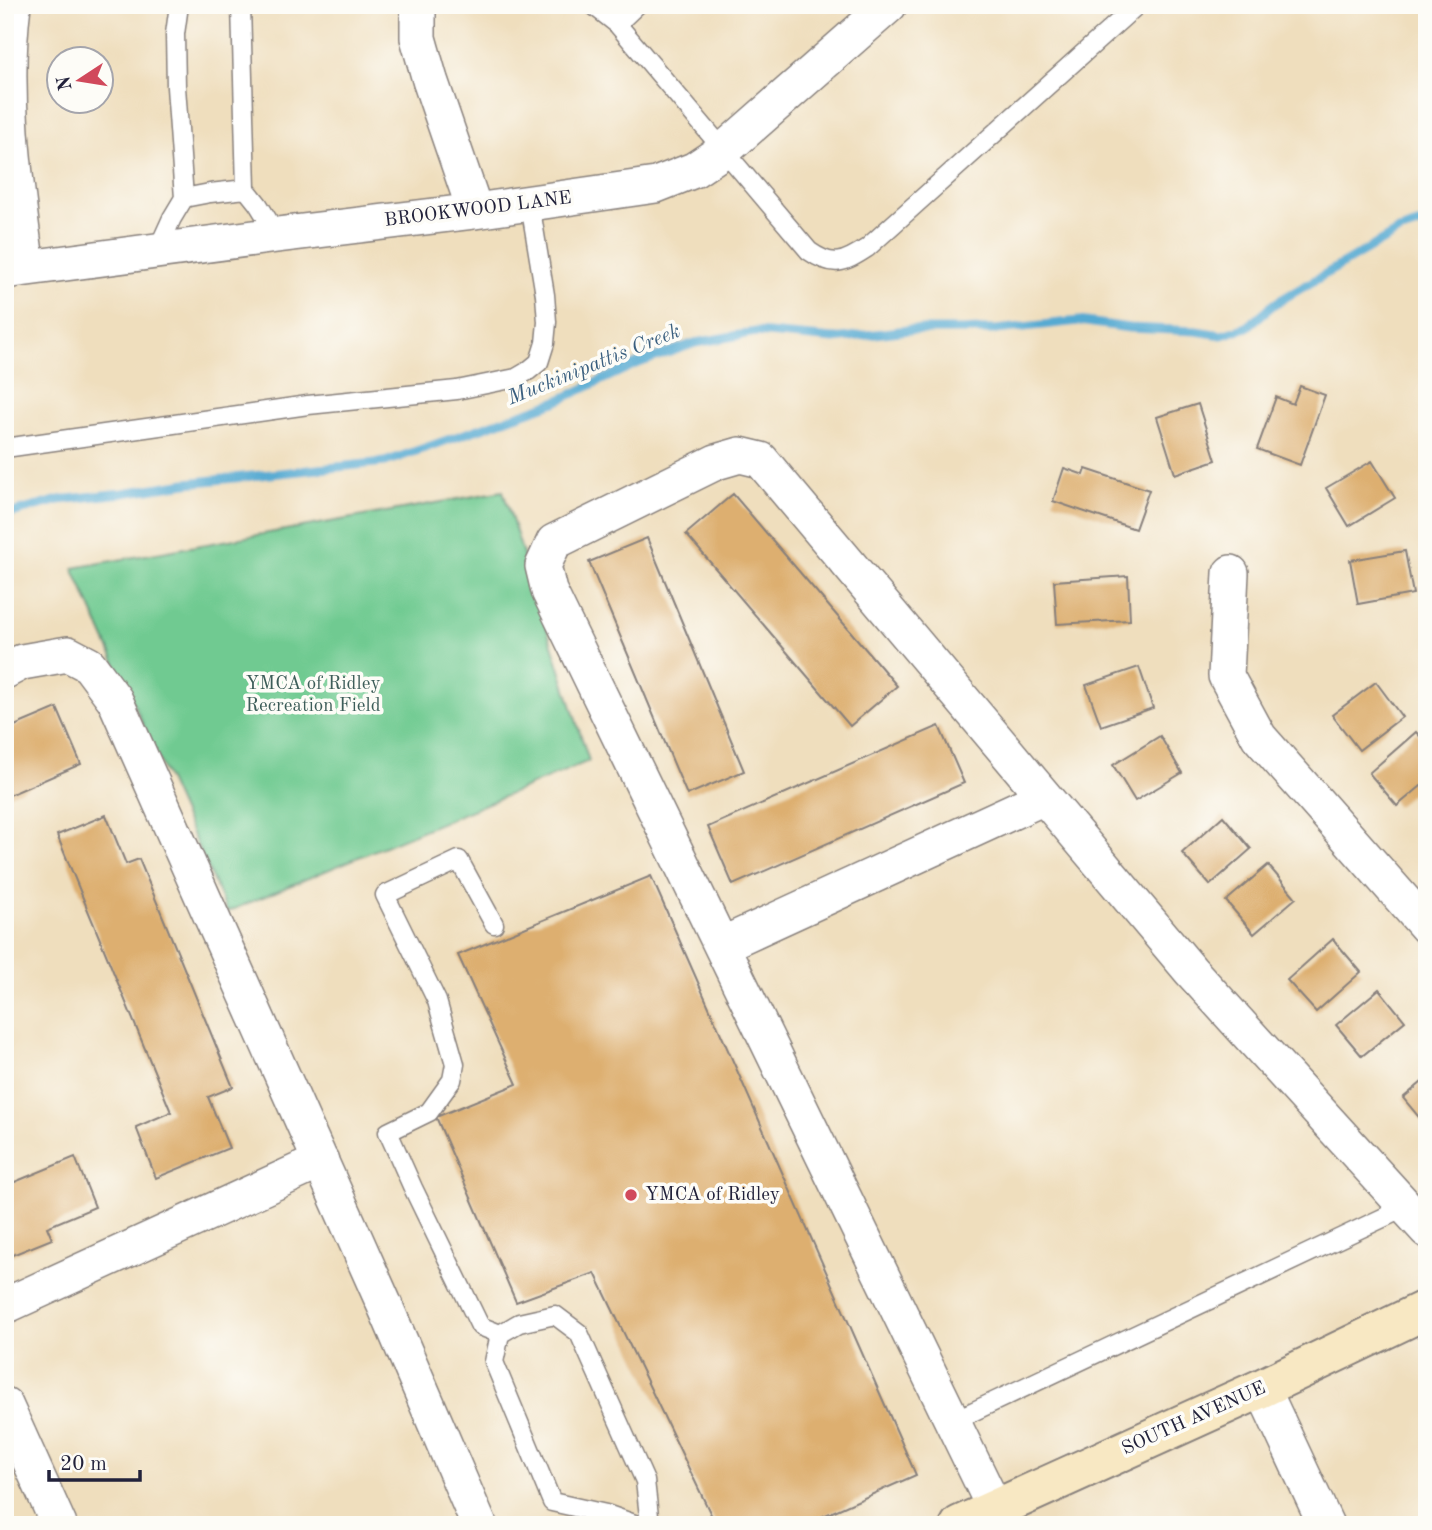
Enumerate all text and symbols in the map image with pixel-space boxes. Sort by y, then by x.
north arrow [46,46,116,116]
text: N [55,73,77,92]
street label: BROOKWOOD LANE [383,189,573,231]
water label: Muckinipattis Creek [504,321,683,410]
park label: YMCA of Ridley Recreation Field [245,675,381,716]
place label: YMCA of Ridley [645,1186,780,1205]
marker: YMCA of Ridley [623,1187,639,1203]
street label: SOUTH AVENUE [1119,1379,1269,1459]
scale bar [49,1439,140,1483]
text: 20 m [60,1454,107,1475]

